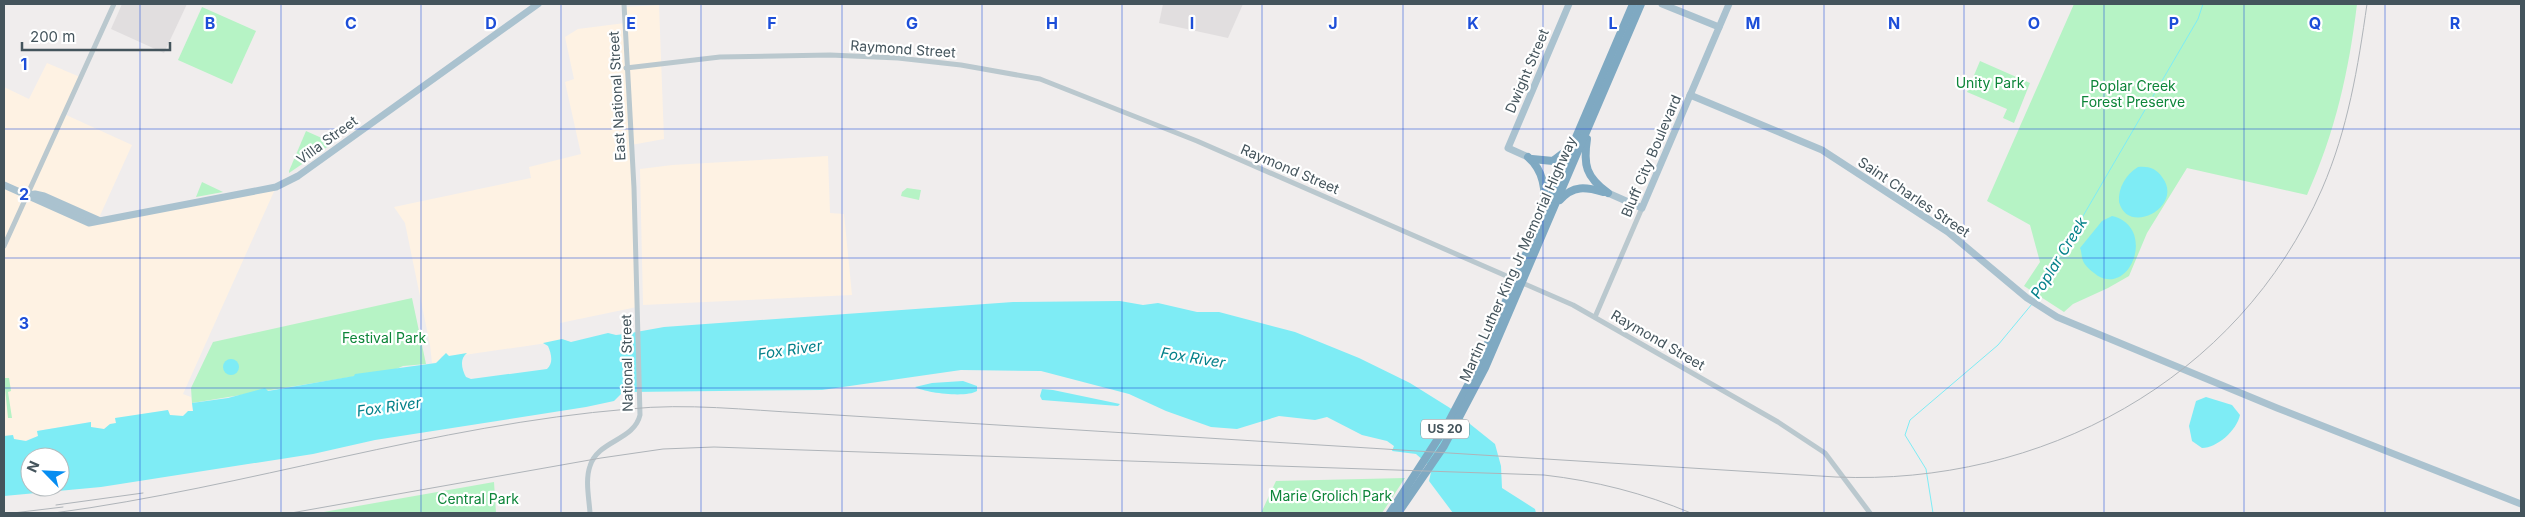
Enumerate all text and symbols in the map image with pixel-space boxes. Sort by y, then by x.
text: B [205,13,215,33]
text: C [345,13,357,33]
text: D [485,13,497,33]
text: E [626,13,636,33]
text: F [767,13,777,33]
text: G [906,13,918,33]
text: H [1046,13,1058,33]
text: I [1190,13,1194,33]
text: J [1328,13,1338,33]
text: K [1467,13,1479,33]
text: L [1608,13,1618,33]
text: M [1746,13,1760,33]
text: N [1888,13,1900,33]
text: O [2028,13,2040,33]
text: P [2169,13,2179,33]
text: Q [2309,13,2321,33]
text: R [2450,13,2461,33]
scale bar [22,20,170,52]
street label: Dwight Street [1501,26,1552,115]
text: 200 m [30,27,75,46]
street label: East National Street [605,30,628,161]
street label: Raymond Street [850,36,957,61]
text: 1 [21,54,27,74]
park label: Unity Park [1956,74,2025,91]
park label: Poplar Creek Forest Preserve [2081,77,2185,110]
street label: Bluff City Boulevard [1617,92,1684,220]
street label: Villa Street [293,112,361,167]
street label: Martin Luther King Jr Memorial Highway [1456,133,1580,384]
street label: Raymond Street [1238,140,1342,197]
street label: Saint Charles Street [1855,153,1974,241]
text: 2 [19,184,29,204]
water label: Poplar Creek [2026,213,2091,302]
street label: Raymond Street [1608,306,1709,373]
text: 3 [19,313,29,333]
street label: National Street [617,314,636,412]
park label: Festival Park [342,329,426,346]
water label: Fox River [756,336,824,363]
water label: Fox River [1159,343,1227,372]
water label: Fox River [355,393,423,420]
road number: US 20 [1421,419,1469,438]
north arrow [20,447,70,497]
text: N [23,458,43,475]
park label: Marie Grolich Park [1270,487,1392,504]
park label: Central Park [437,490,519,507]

